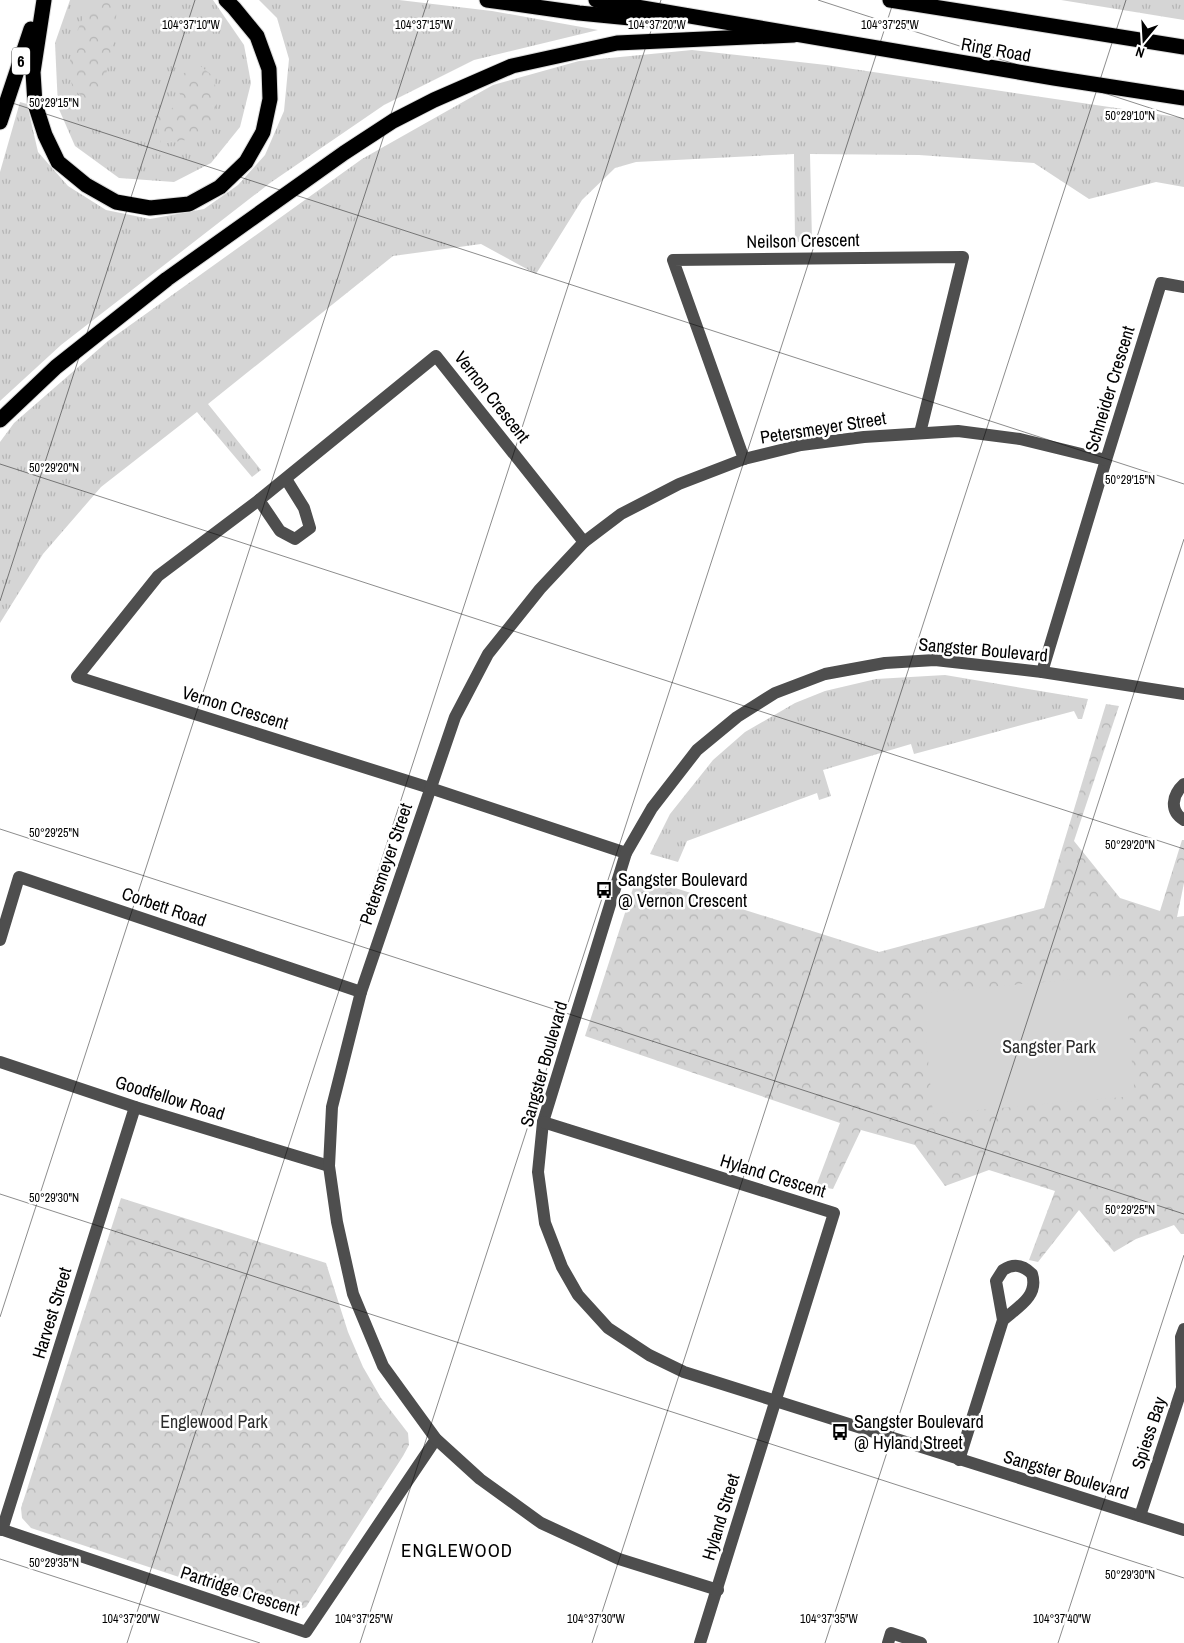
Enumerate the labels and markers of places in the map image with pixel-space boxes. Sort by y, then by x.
place label: Sangster Boulevard @ Vernon Crescent [618,867,748,913]
bus stop icon: Sangster Boulevard @ Vernon Crescent [594,880,614,900]
place label: Sangster Boulevard @ Hyland Street [854,1409,984,1455]
bus stop icon: Sangster Boulevard @ Hyland Street [830,1422,850,1442]

